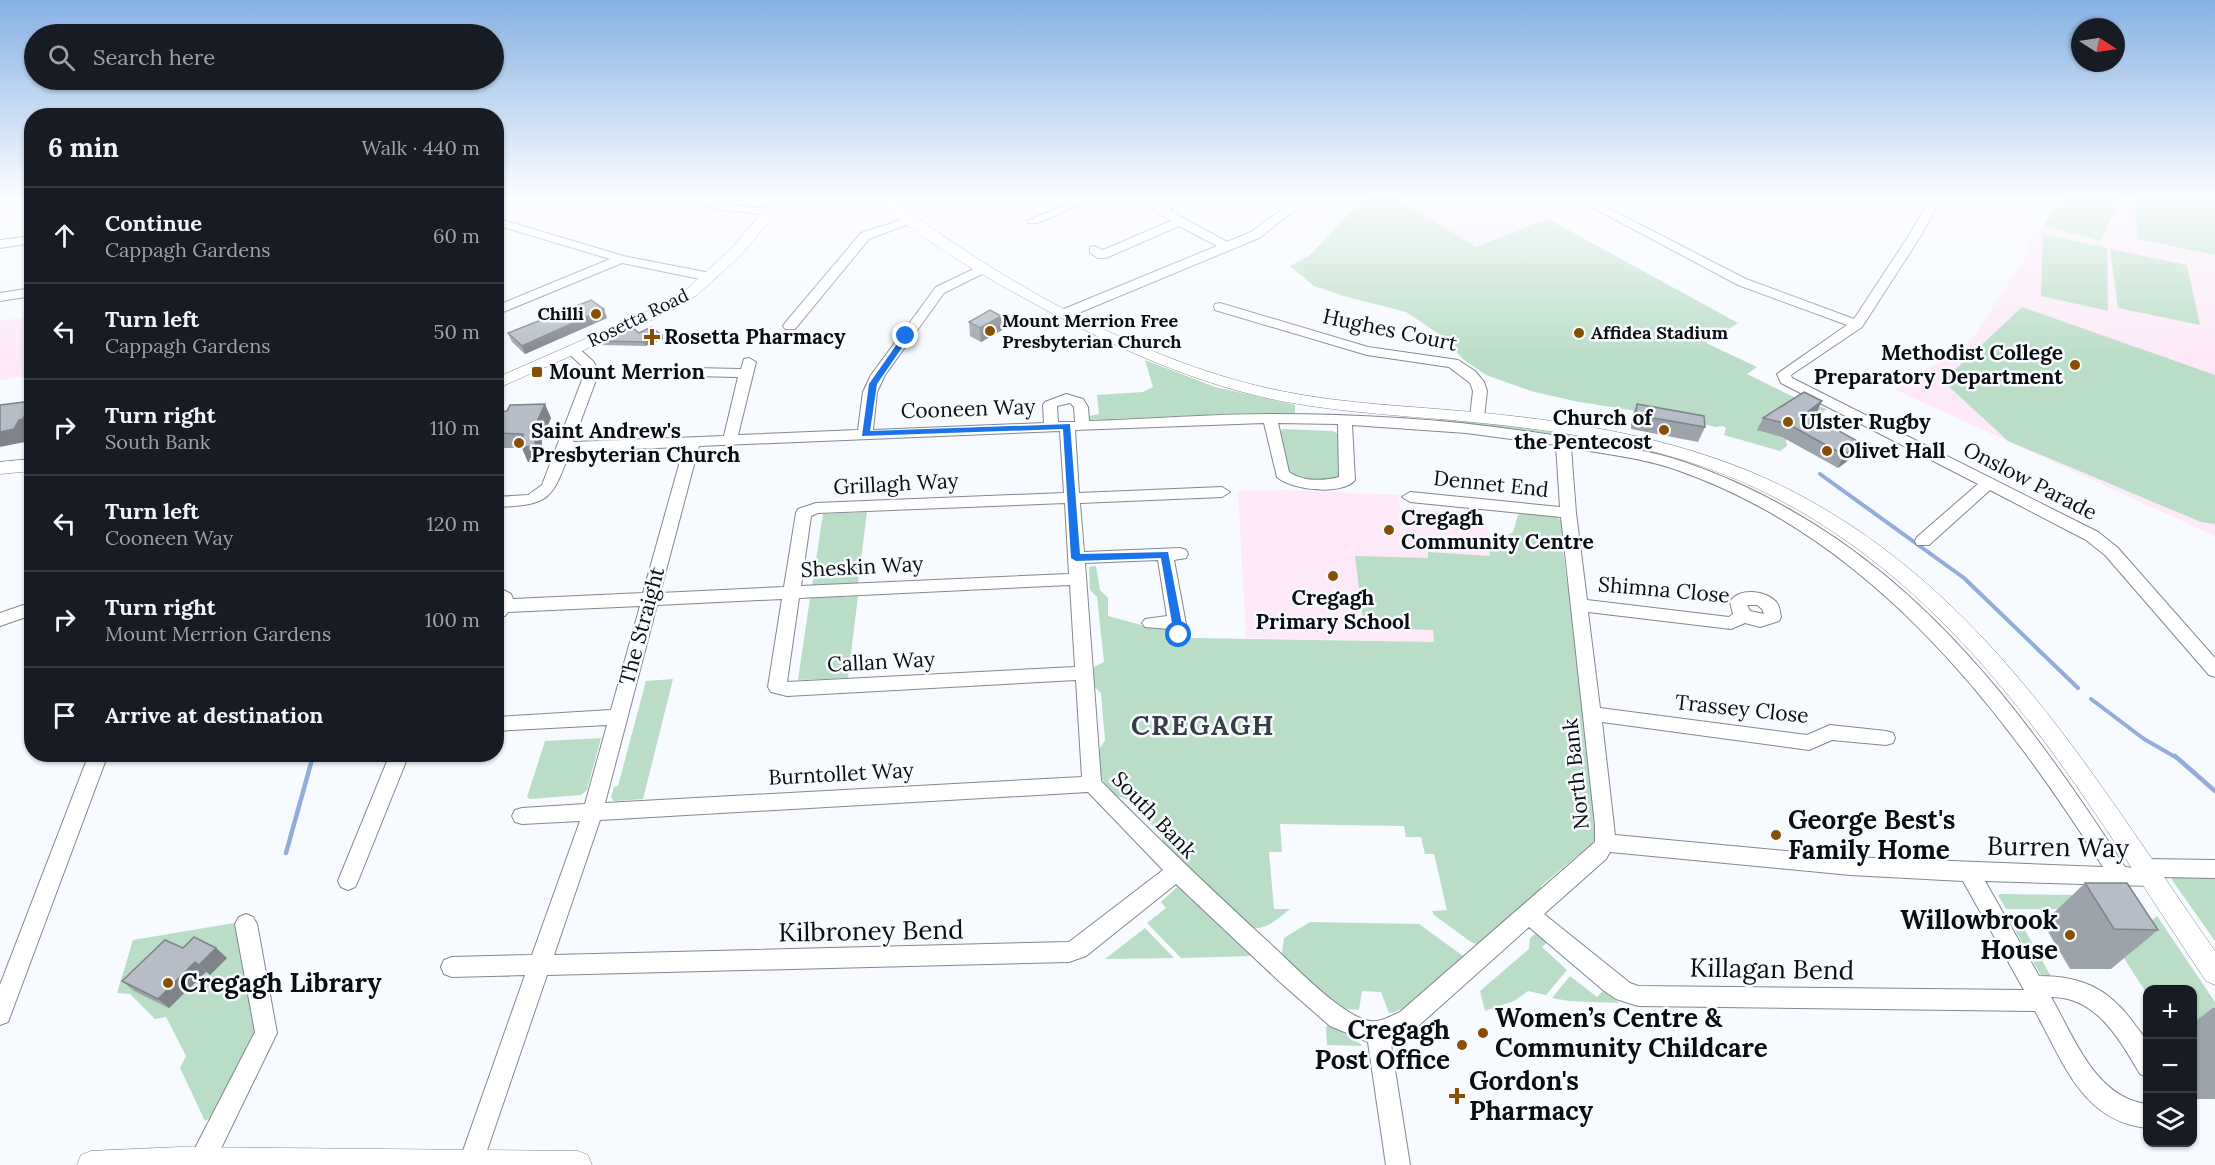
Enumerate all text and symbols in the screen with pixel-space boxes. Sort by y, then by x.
north arrow [2071,18,2125,72]
search box [24,24,504,90]
icon: search [45,41,78,74]
text: Search here [93,43,215,71]
text: 6 min [48,131,119,164]
text: Walk · 440 m [362,135,480,160]
text: Continue [105,209,202,237]
icon: ahead [48,219,81,252]
text: 60 m [433,223,480,248]
text: Cappagh Gardens [105,237,271,262]
street label: Rosetta Road [583,283,692,352]
place label: Chilli [537,302,584,325]
street label: Hughes Court [1320,302,1461,357]
text: Turn left [105,305,199,333]
marker: Chilli [589,307,603,321]
place label: Mount Merrion Free Presbyterian Church [1002,309,1181,353]
icon: left [48,315,81,348]
text: 50 m [434,319,480,344]
place label: Affidea Stadium [1591,321,1728,344]
route end [892,322,918,348]
place label: Rosetta Pharmacy [664,323,846,350]
marker: Mount Merrion Free Presbyterian Church [983,324,997,338]
marker: Affidea Stadium [1572,326,1586,340]
marker: Rosetta Pharmacy [645,330,659,344]
text: Cappagh Gardens [105,333,271,358]
place label: Methodist College Preparatory Department [1814,339,2063,390]
place label: Mount Merrion [549,358,705,385]
marker: Methodist College Preparatory Department [2068,358,2082,372]
marker: Mount Merrion [530,365,544,379]
street label: Cooneen Way [900,393,1036,424]
text: Turn right [105,401,216,429]
place label: Church of the Pentecost [1514,404,1653,455]
place label: Ulster Rugby [1800,408,1931,435]
icon: right [48,411,81,444]
text: 110 m [430,415,480,440]
marker: Ulster Rugby [1781,415,1795,429]
place label: Saint Andrew's Presbyterian Church [531,417,740,468]
marker: Church of the Pentecost [1657,423,1671,437]
text: South Bank [105,429,211,454]
street label: Onslow Parade [1959,435,2102,526]
marker: Saint Andrew's Presbyterian Church [512,436,526,450]
place label: Olivet Hall [1839,437,1946,464]
marker: Olivet Hall [1820,444,1834,458]
street label: Dennet End [1432,464,1550,503]
street label: Grillagh Way [833,467,959,500]
text: Turn left [105,497,199,525]
place label: Cregagh Community Centre [1401,504,1594,555]
icon: left [48,507,81,540]
text: 120 m [426,511,480,536]
marker: Cregagh Community Centre [1382,523,1396,537]
text: Cooneen Way [105,525,233,550]
street label: Sheskin Way [800,550,924,583]
street label: The Straight [613,563,670,688]
marker: Cregagh Primary School [1326,569,1340,583]
street label: Shimna Close [1597,570,1731,609]
place label: Cregagh Primary School [1256,584,1411,635]
text: Turn right [105,593,216,621]
icon: right [48,603,81,636]
text: 100 m [425,607,480,632]
text: Mount Merrion Gardens [105,621,331,646]
route start [1165,621,1191,647]
street label: Callan Way [826,645,936,678]
street label: Trassey Close [1674,688,1810,729]
icon: arrive [48,699,81,732]
text: Arrive at destination [105,701,323,729]
district label: CREGAGH [1131,708,1275,742]
street label: North Bank [1556,716,1595,831]
street label: Burntollet Way [768,756,914,791]
street label: South Bank [1106,765,1203,864]
place label: George Best's Family Home [1788,803,1955,866]
marker: George Best's Family Home [1769,828,1783,842]
street label: Burren Way [1987,829,2130,864]
place label: Willowbrook House [1900,903,2058,966]
street label: Kilbroney Bend [778,912,964,949]
marker: Willowbrook House [2063,928,2077,942]
street label: Killagan Bend [1689,951,1855,986]
place label: Cregagh Library [180,966,382,999]
marker: Cregagh Library [161,976,175,990]
map controls [2143,985,2197,1147]
button: + [2143,985,2197,1039]
place label: Women’s Centre & Community Childcare [1495,1001,1768,1064]
place label: Cregagh Post Office [1315,1013,1450,1076]
marker: Women’s Centre & Community Childcare [1476,1026,1490,1040]
marker: Cregagh Post Office [1455,1038,1469,1052]
button: − [2143,1039,2197,1093]
place label: Gordon's Pharmacy [1469,1064,1594,1127]
marker: Gordon's Pharmacy [1450,1089,1464,1103]
button: layers [2143,1093,2197,1147]

